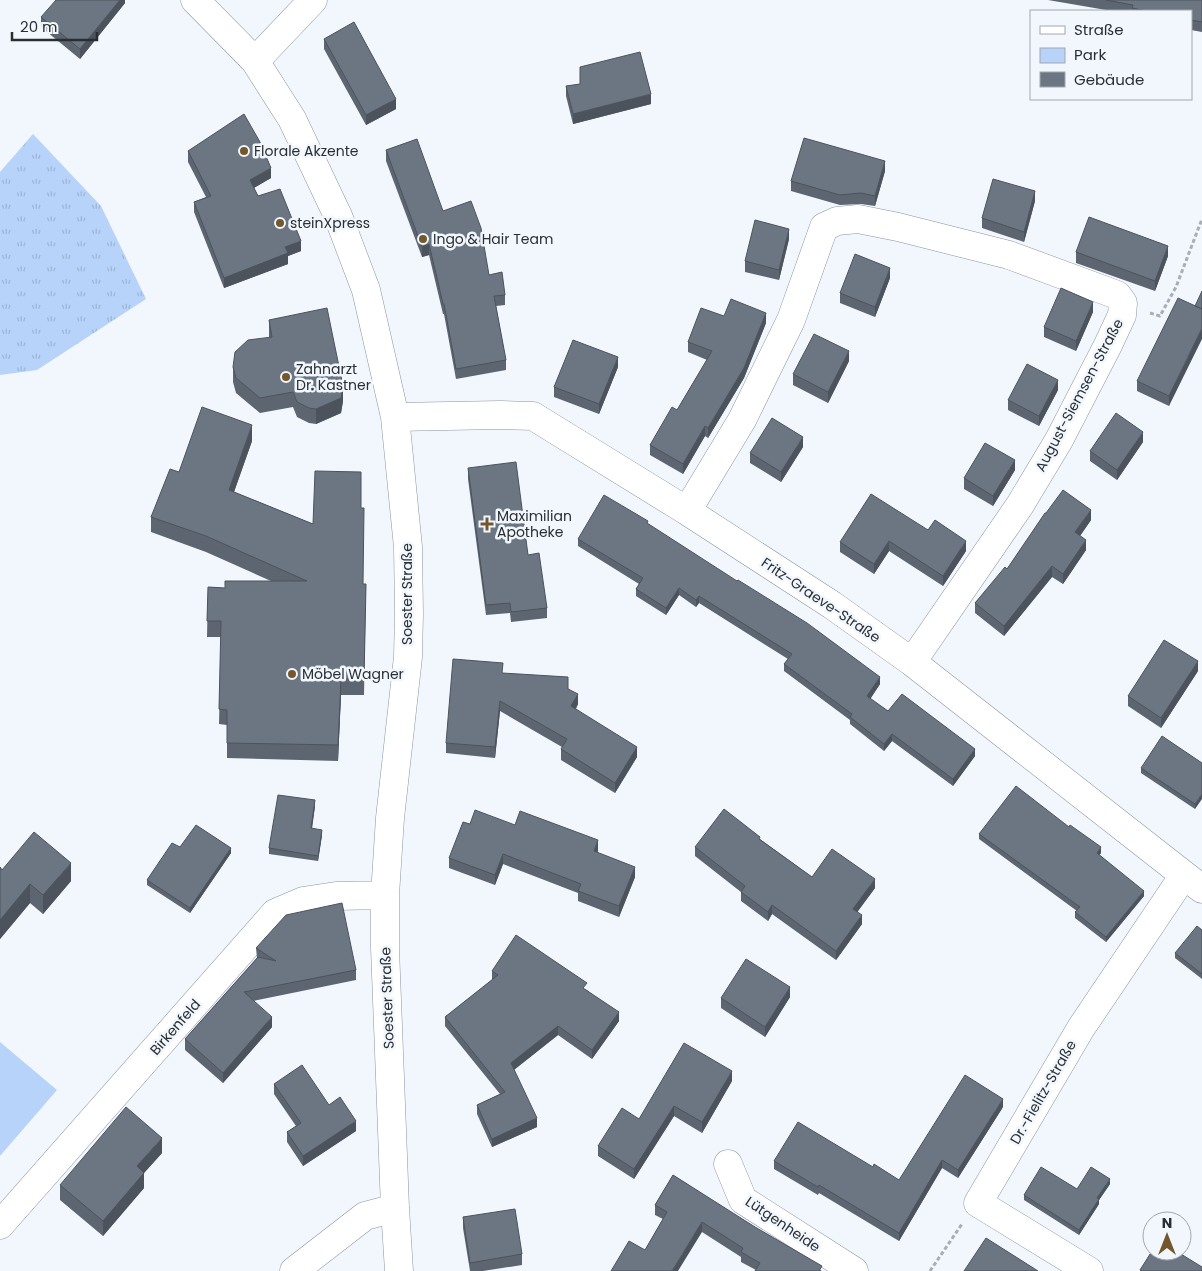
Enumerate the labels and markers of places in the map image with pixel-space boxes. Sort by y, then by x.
place label: Florale Akzente [254,141,359,161]
marker: Florale Akzente [238,145,250,157]
place label: steinXpress [290,213,370,233]
marker: steinXpress [274,217,286,229]
place label: Ingo & Hair Team [433,229,553,249]
marker: Ingo & Hair Team [417,233,429,245]
place label: Zahnarzt Dr. Kastner [296,359,371,395]
marker: Zahnarzt Dr. Kastner [280,371,292,383]
place label: Maximilian Apotheke [497,506,572,542]
marker: Maximilian Apotheke [481,518,493,530]
place label: Möbel Wagner [302,664,404,684]
marker: Möbel Wagner [286,668,298,680]

